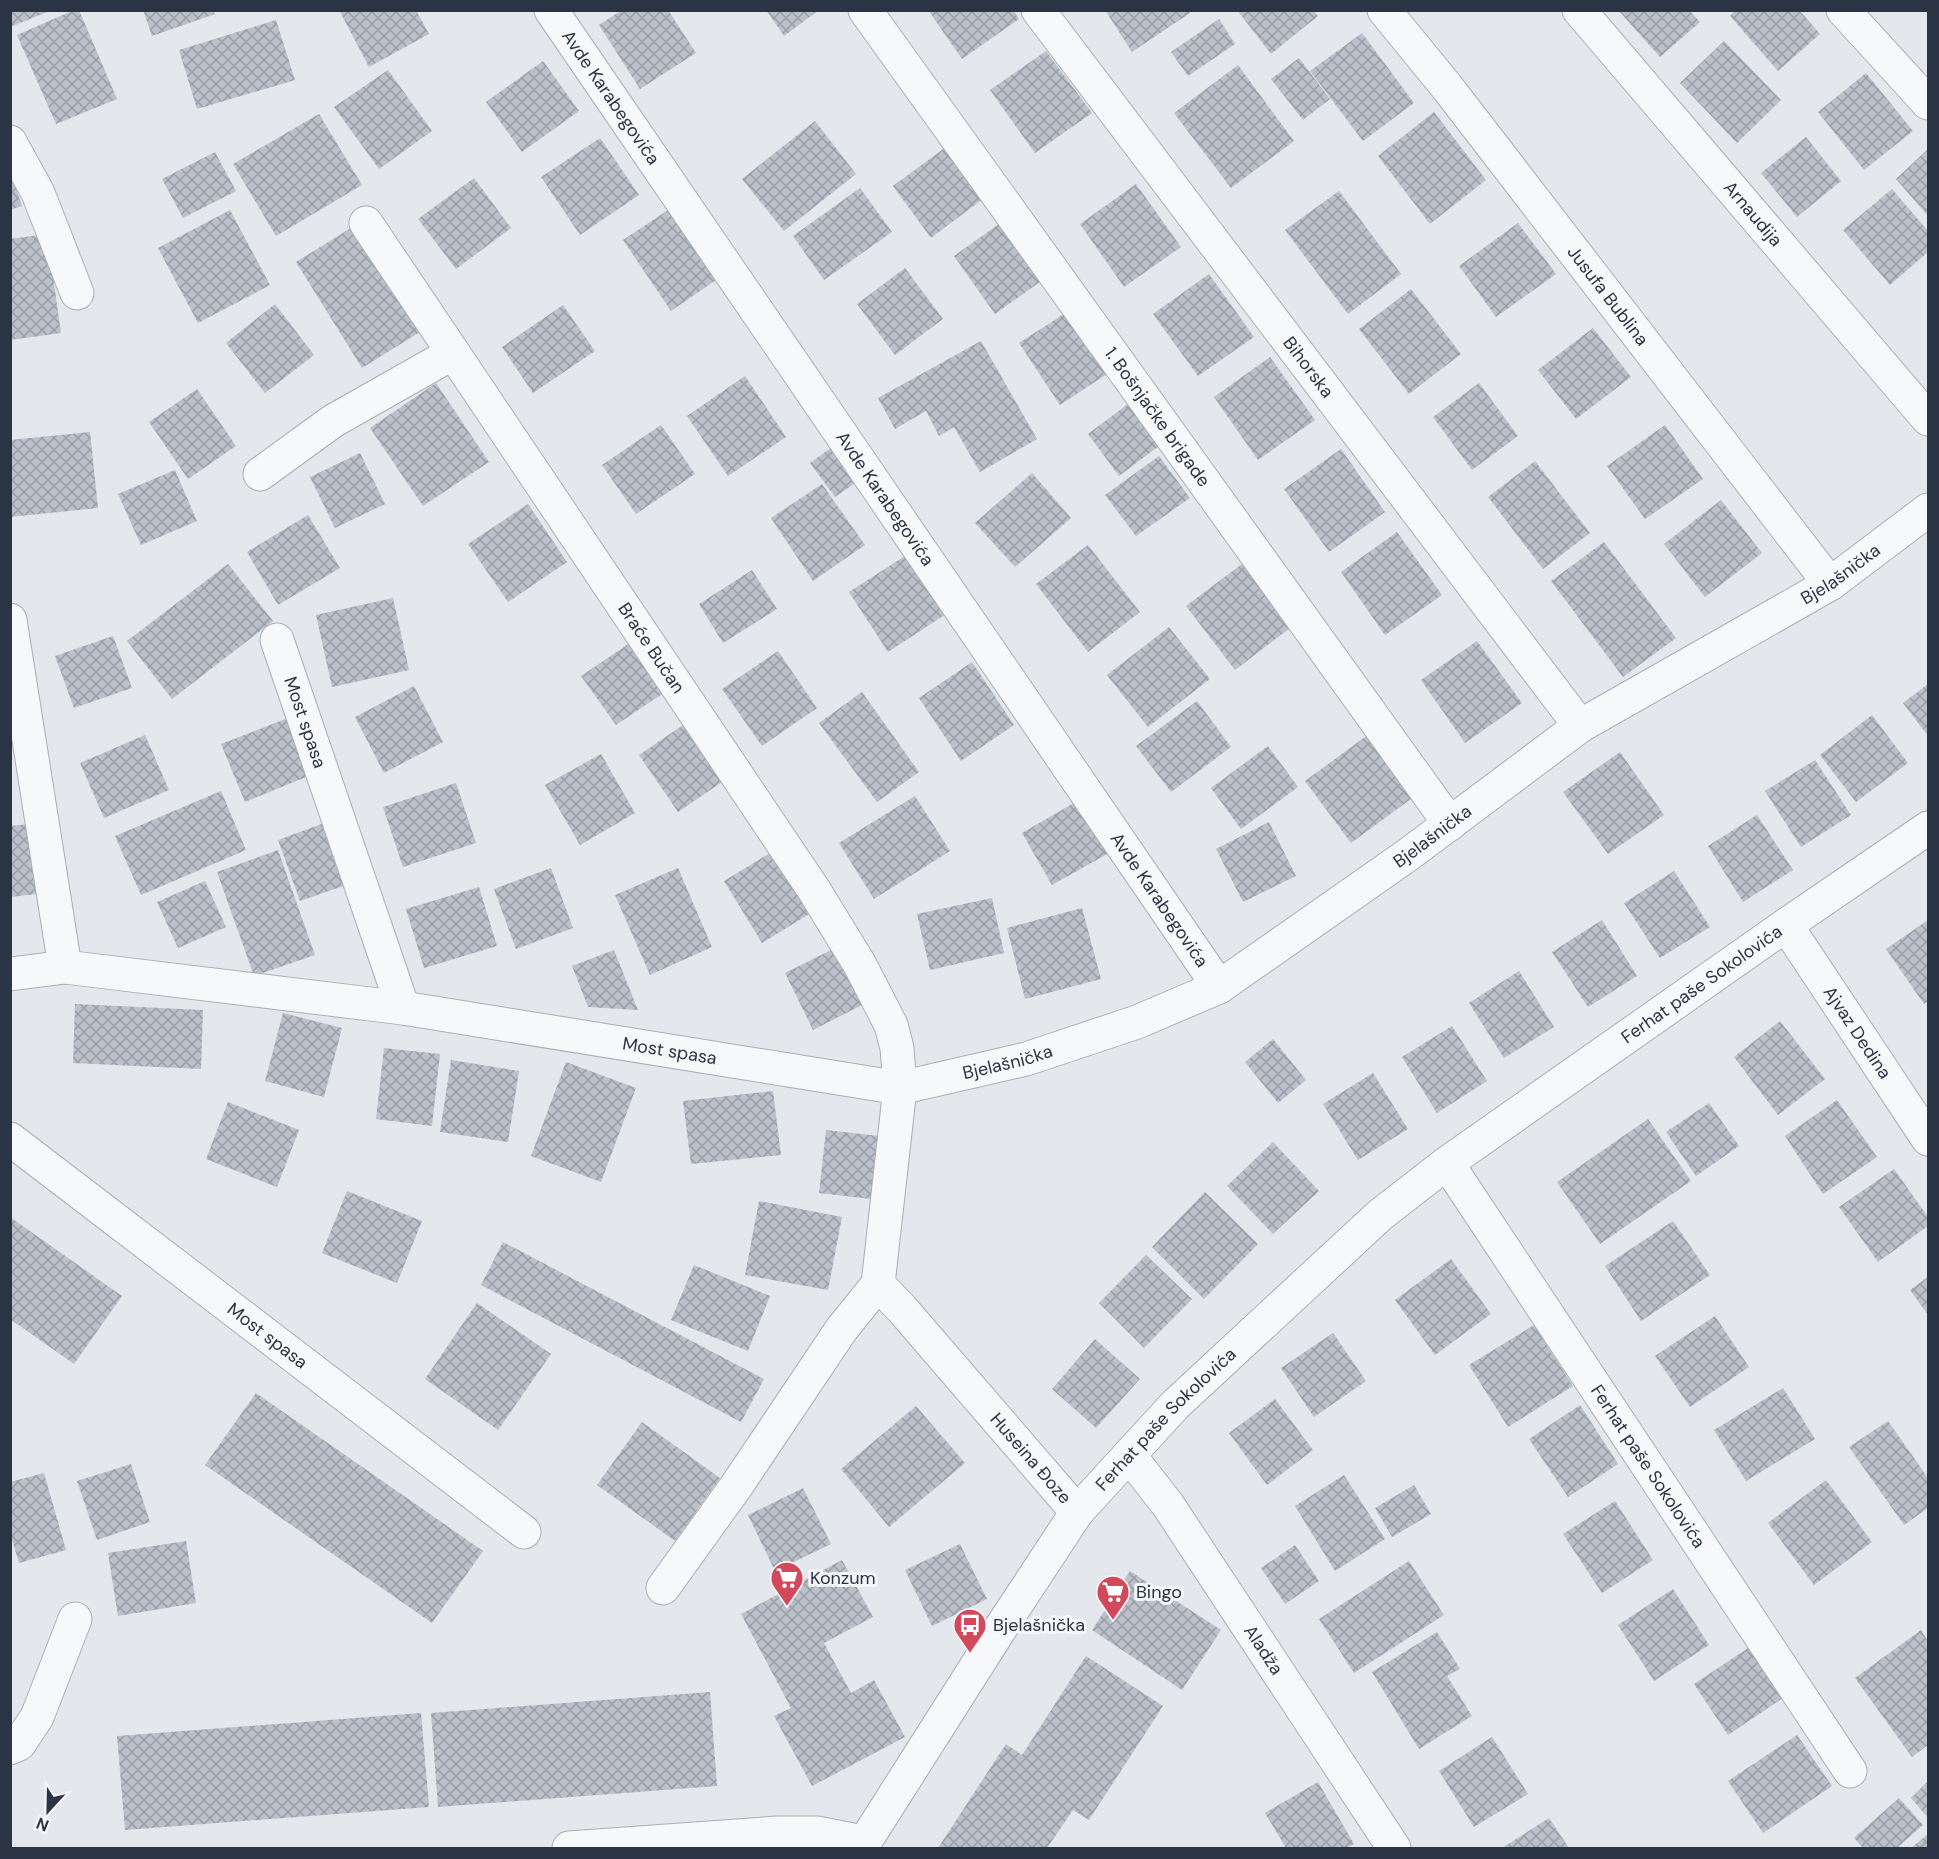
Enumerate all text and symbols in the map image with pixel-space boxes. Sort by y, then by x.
street label: Avde Karabegovića [556,25,665,170]
street label: Arnaudija [1718,176,1788,252]
street label: Jusufa Bublina [1562,241,1654,351]
street label: Bihorska [1277,332,1339,403]
street label: 1. Bošnjačke brigade [1099,342,1216,491]
street label: Avde Karabegovića [831,427,940,571]
street label: Bjelašnička [1796,538,1885,610]
street label: Braće Bučan [612,598,691,698]
street label: Most spasa [278,673,332,771]
street label: Bjelašnička [1388,799,1477,873]
street label: Avde Karabegovića [1105,828,1214,972]
street label: Ferhat paše Sokolovića [1616,919,1787,1049]
street label: Ajvaz Dedina [1818,981,1897,1084]
street label: Most spasa [621,1032,719,1070]
street label: Bjelašnička [960,1039,1056,1085]
street label: Most spasa [222,1297,313,1374]
street label: Ferhat paše Sokolovića [1090,1342,1241,1496]
street label: Ferhat paše Sokolovića [1585,1380,1711,1553]
street label: Huseina Đoze [985,1408,1077,1509]
supermarket icon: Konzum [769,1560,805,1607]
place label: Konzum [810,1566,876,1590]
supermarket icon: Bingo [1095,1574,1131,1621]
place label: Bingo [1136,1580,1182,1604]
bus stop icon: Bjelašnička [952,1607,988,1654]
place label: Bjelašnička [993,1613,1085,1637]
street label: Aladža [1238,1620,1289,1680]
north arrow [18,1781,78,1841]
text: N [33,1813,52,1836]

